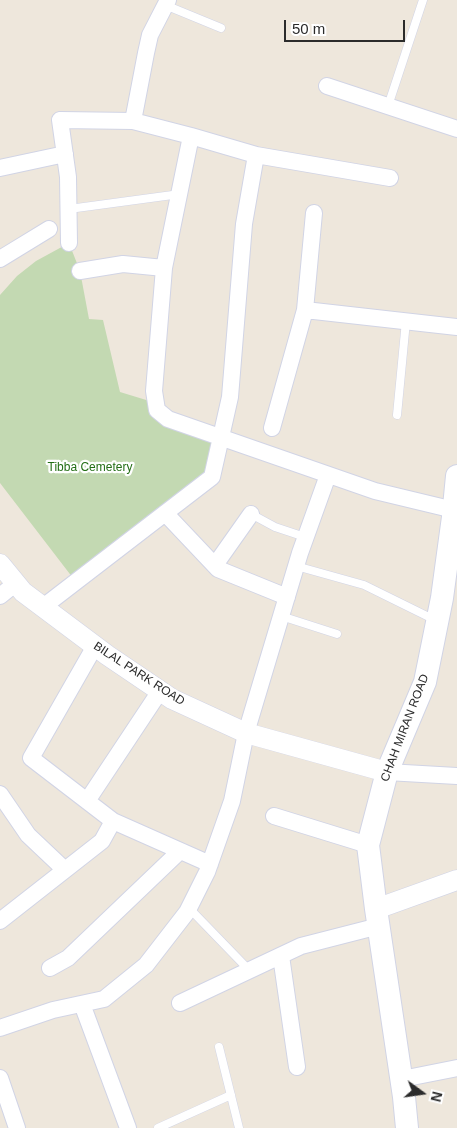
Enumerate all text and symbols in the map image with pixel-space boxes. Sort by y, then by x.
scale bar [287,10,408,42]
text: 50 m [292,20,325,37]
park label: Tibba Cemetery [48,461,132,475]
street label: BILAL PARK ROAD [91,639,187,709]
street label: CHAH MIRAN ROAD [378,672,432,784]
north arrow [397,1068,447,1118]
text: N [428,1090,446,1103]

